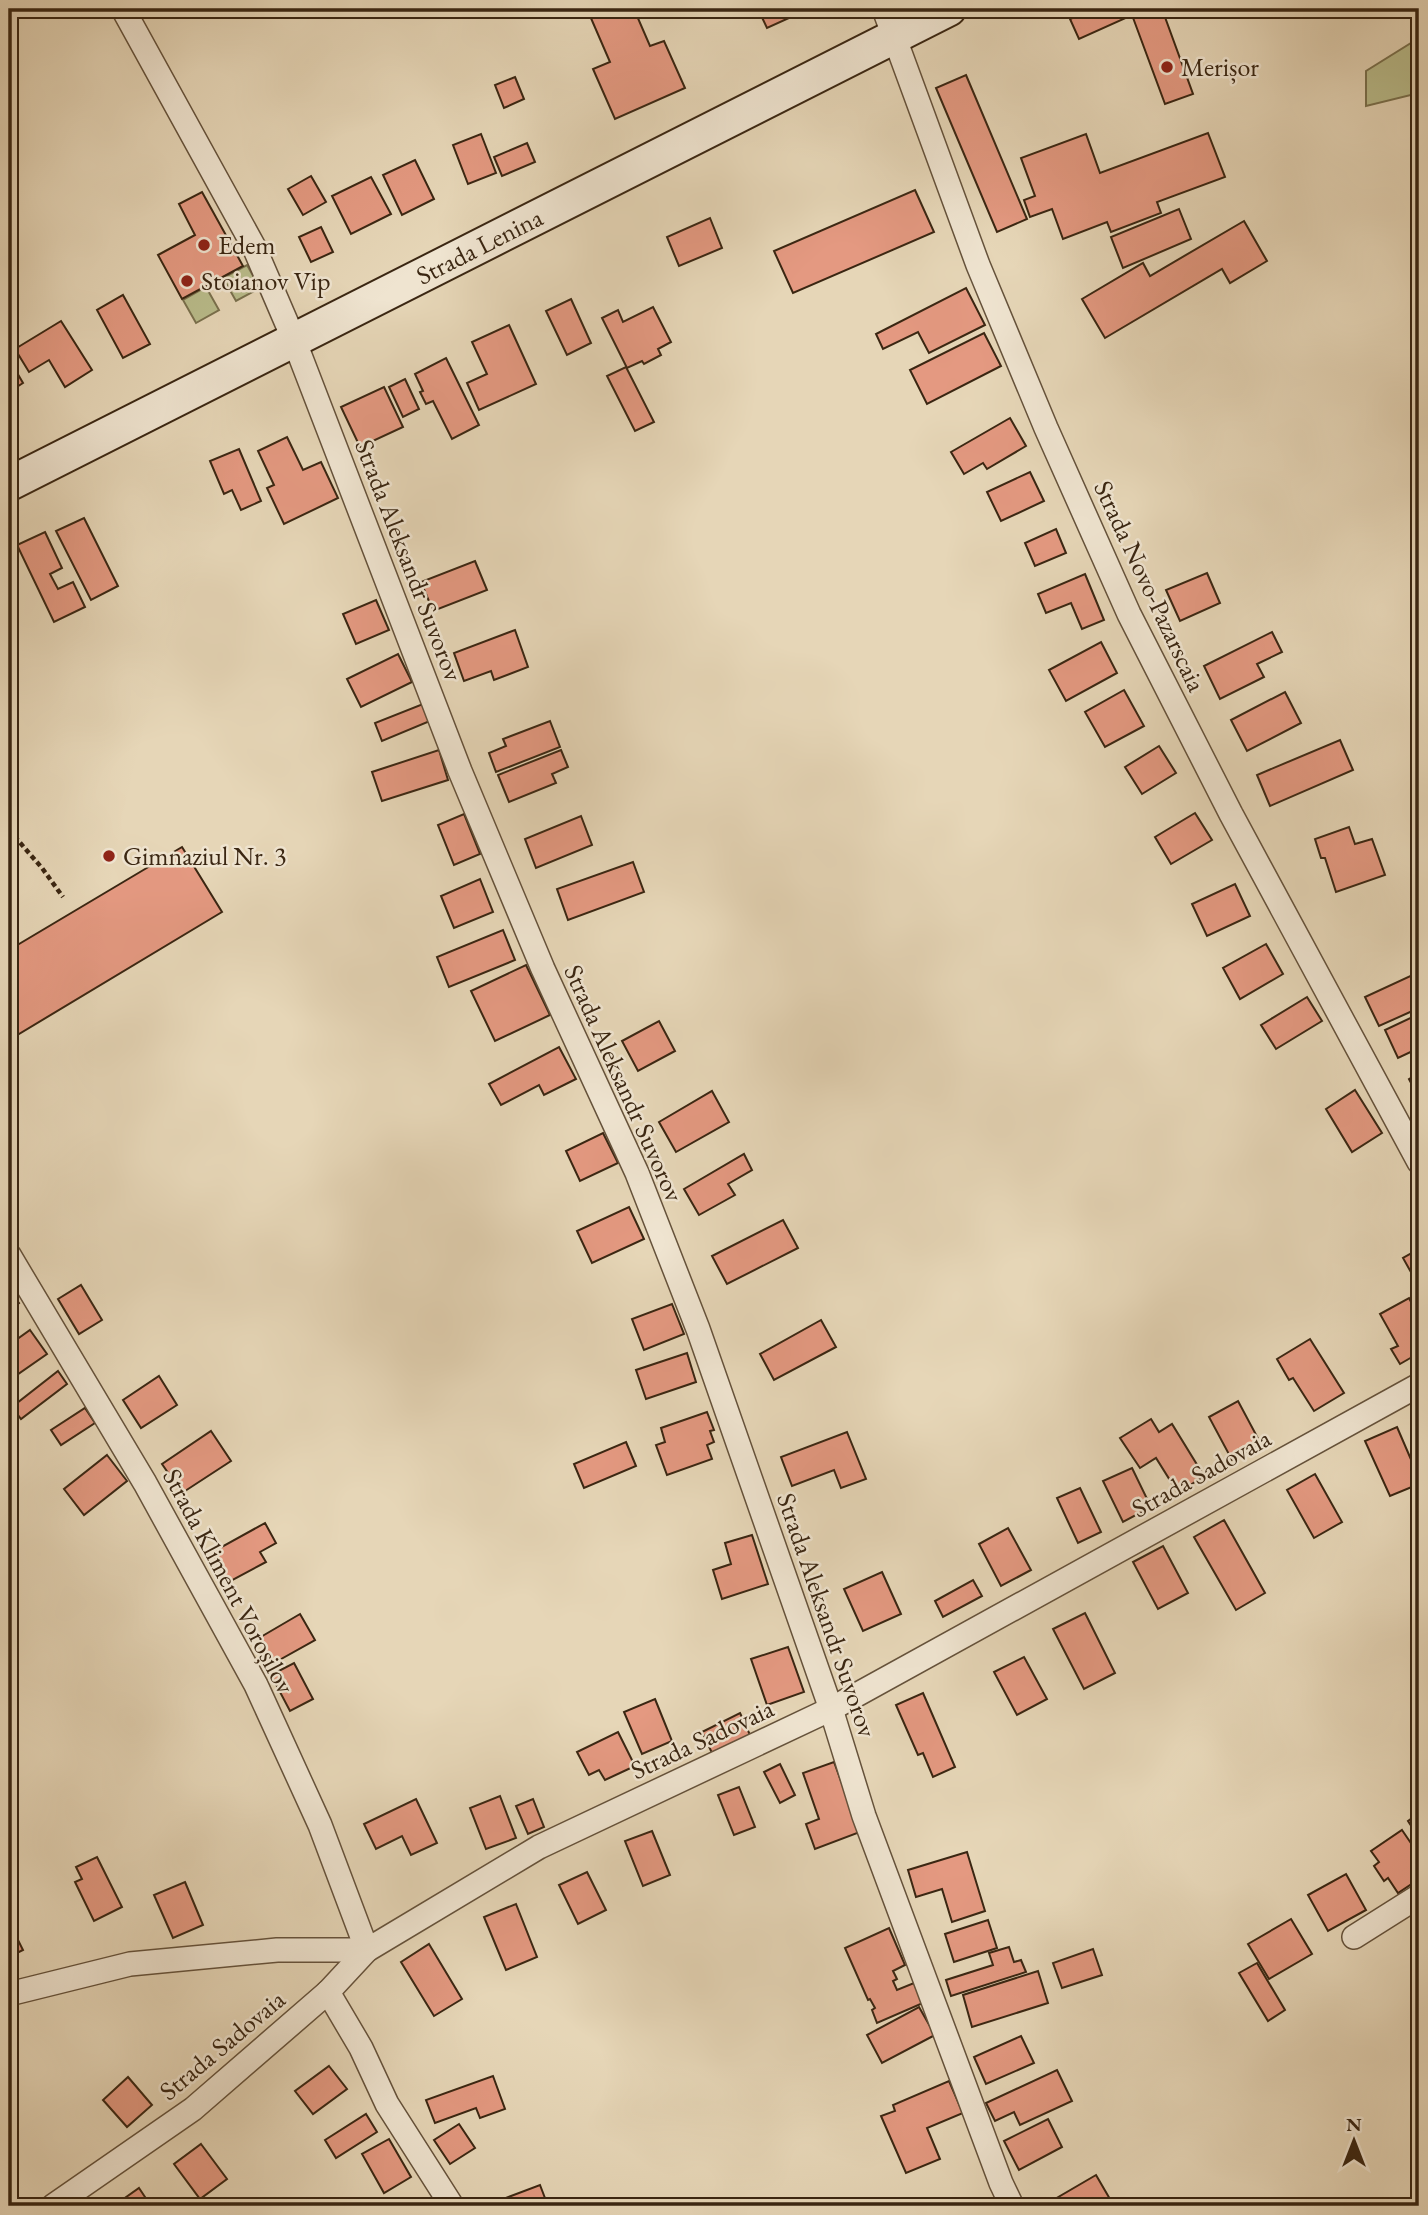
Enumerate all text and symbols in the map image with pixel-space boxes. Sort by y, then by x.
place label: Merișor [1181,50,1259,84]
marker: Merișor [1159,59,1175,75]
street label: Strada Lenina [410,200,549,293]
place label: Edem [218,228,276,262]
marker: Edem [196,237,212,253]
place label: Stoianov Vip [201,264,330,298]
marker: Stoianov Vip [179,273,195,289]
street label: Strada Aleksandr Suvorov [347,434,471,686]
street label: Strada Novo-Pazarscaia [1086,475,1214,698]
place label: Gimnaziul Nr. 3 [123,839,286,873]
marker: Gimnaziul Nr. 3 [101,848,117,864]
street label: Strada Aleksandr Suvorov [556,959,692,1207]
street label: Strada Sadovaia [1125,1420,1277,1525]
street label: Strada Kliment Voroșilov [155,1463,303,1700]
street label: Strada Aleksandr Suvorov [769,1488,885,1742]
street label: Strada Sadovaia [625,1691,780,1787]
street label: Strada Sadovaia [152,1982,292,2108]
north arrow [1320,2106,1390,2176]
text: N [1346,2112,1362,2137]

